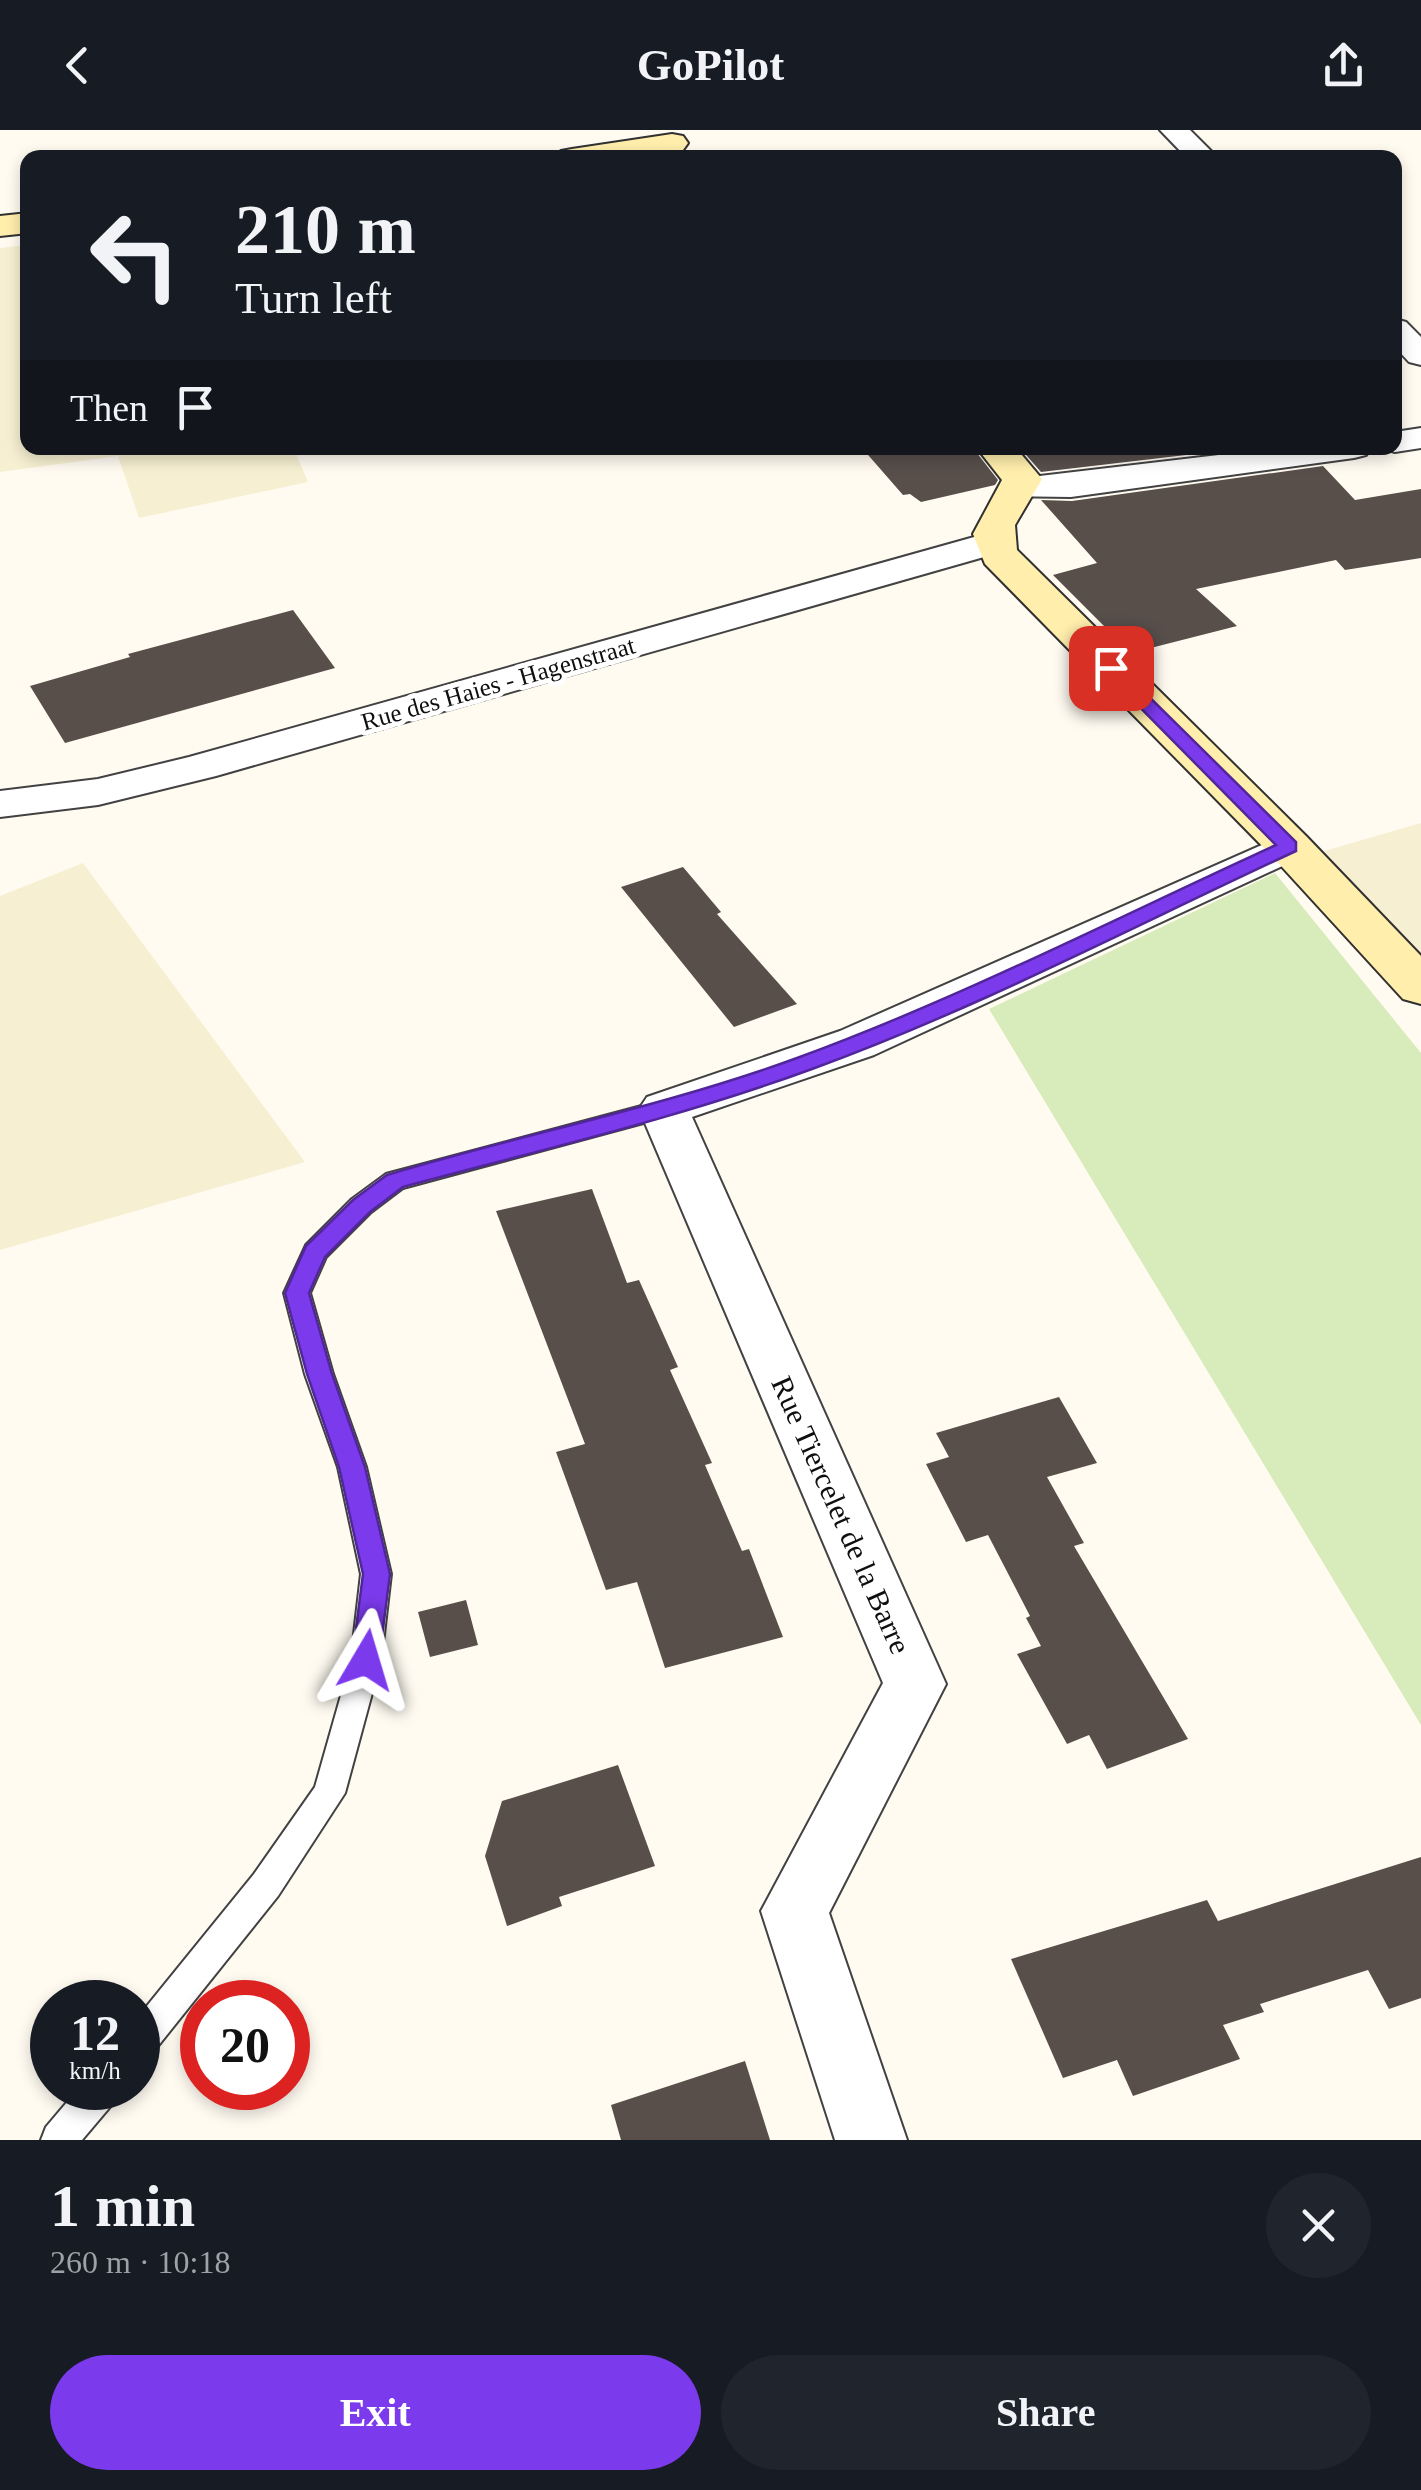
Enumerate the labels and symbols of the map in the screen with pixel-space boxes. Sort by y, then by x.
pin [1069,626,1154,711]
street label: Rue des Haies - Hagenstraat [358,631,638,735]
street label: Rue Tiercelet de la Barre [765,1371,918,1658]
position arrow [314,1608,418,1712]
speed limit sign: 20 [180,1980,310,2110]

